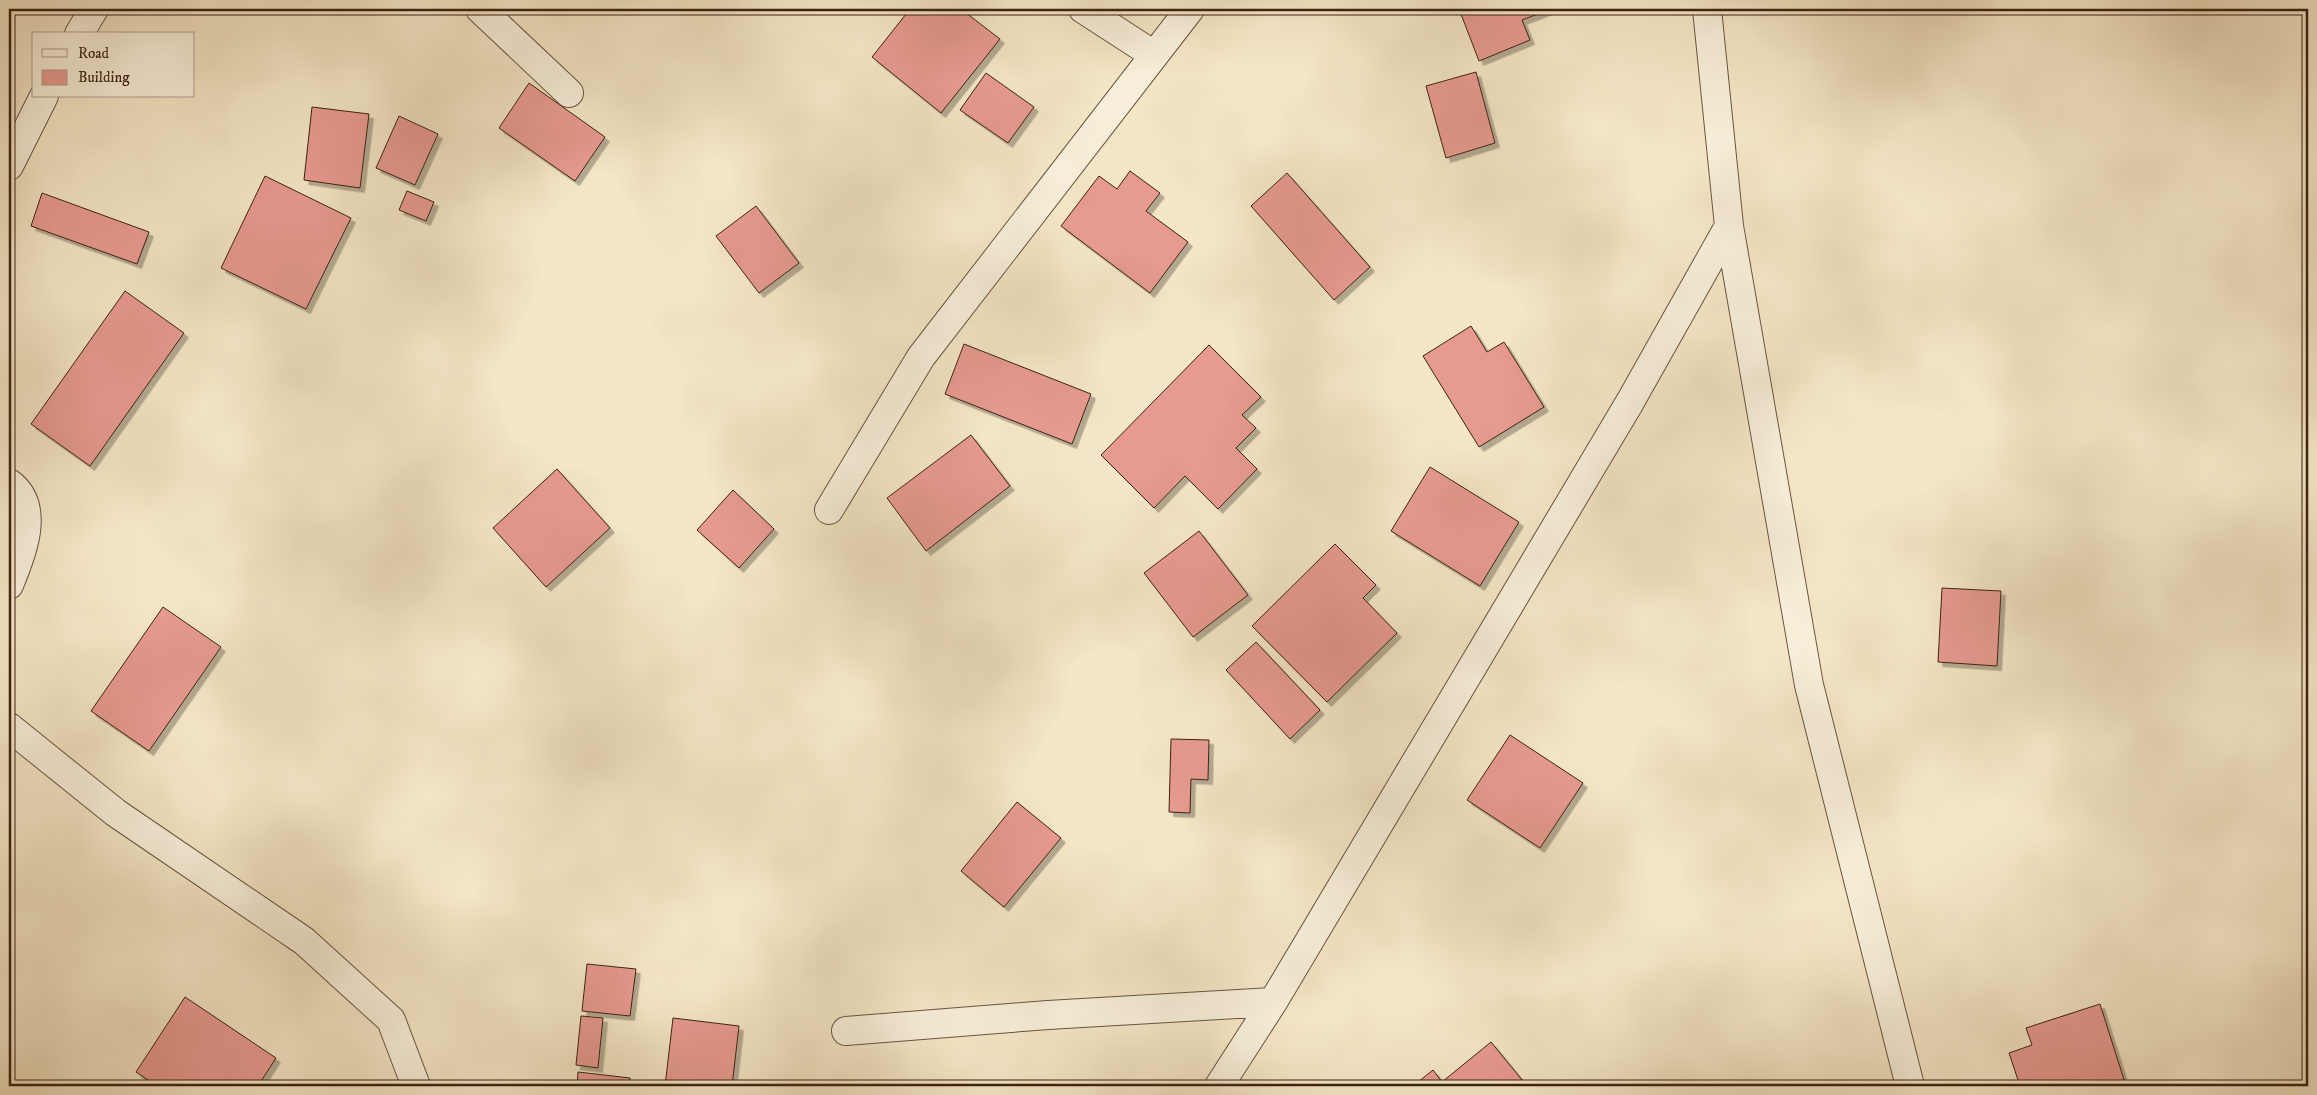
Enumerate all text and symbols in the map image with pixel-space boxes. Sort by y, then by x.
legend [32,32,195,98]
text: Road [78,44,110,63]
text: Building [78,68,130,87]

